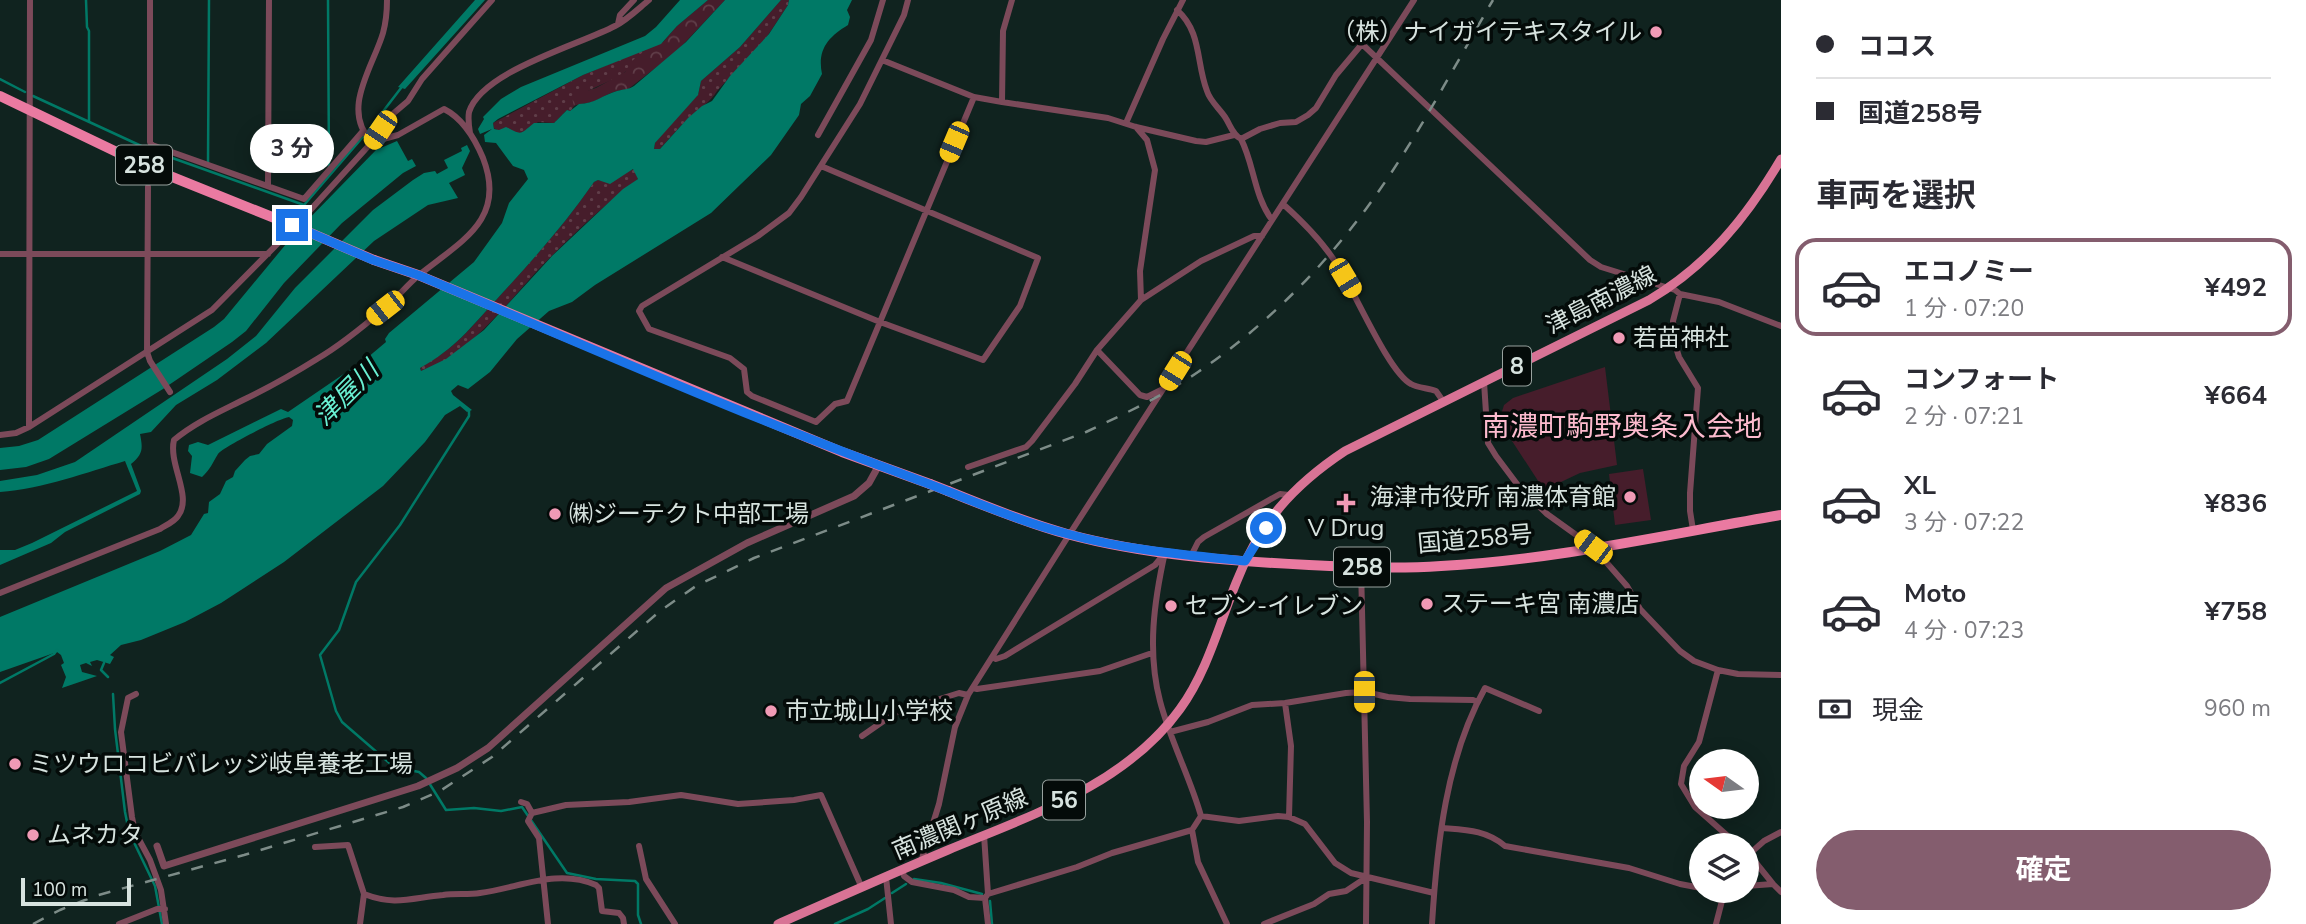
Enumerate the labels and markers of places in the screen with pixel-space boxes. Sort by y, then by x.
place label: （株）ナイガイテキスタイル [1331,16,1642,48]
marker: （株）ナイガイテキスタイル [1648,24,1664,40]
place label: 若苗神社 [1633,322,1729,354]
marker: 若苗神社 [1611,330,1627,346]
place label: 海津市役所 南濃体育館 [1370,481,1616,513]
marker: 海津市役所 南濃体育館 [1622,489,1638,505]
marker: V Drug [1338,495,1354,511]
place label: ㈱ジーテクト中部工場 [569,498,809,530]
marker: ㈱ジーテクト中部工場 [547,506,563,522]
place label: V Drug [1307,512,1384,544]
place label: ステーキ宮 南濃店 [1441,588,1639,620]
place label: セブン-イレブン [1185,590,1363,622]
marker: ステーキ宮 南濃店 [1419,596,1435,612]
marker: セブン-イレブン [1163,598,1179,614]
place label: 市立城山小学校 [785,695,953,727]
marker: 市立城山小学校 [763,703,779,719]
place label: ミツウロコビバレッジ岐阜養老工場 [29,748,413,780]
marker: ミツウロコビバレッジ岐阜養老工場 [7,756,23,772]
place label: ムネカタ [47,819,143,851]
marker: ムネカタ [25,827,41,843]

